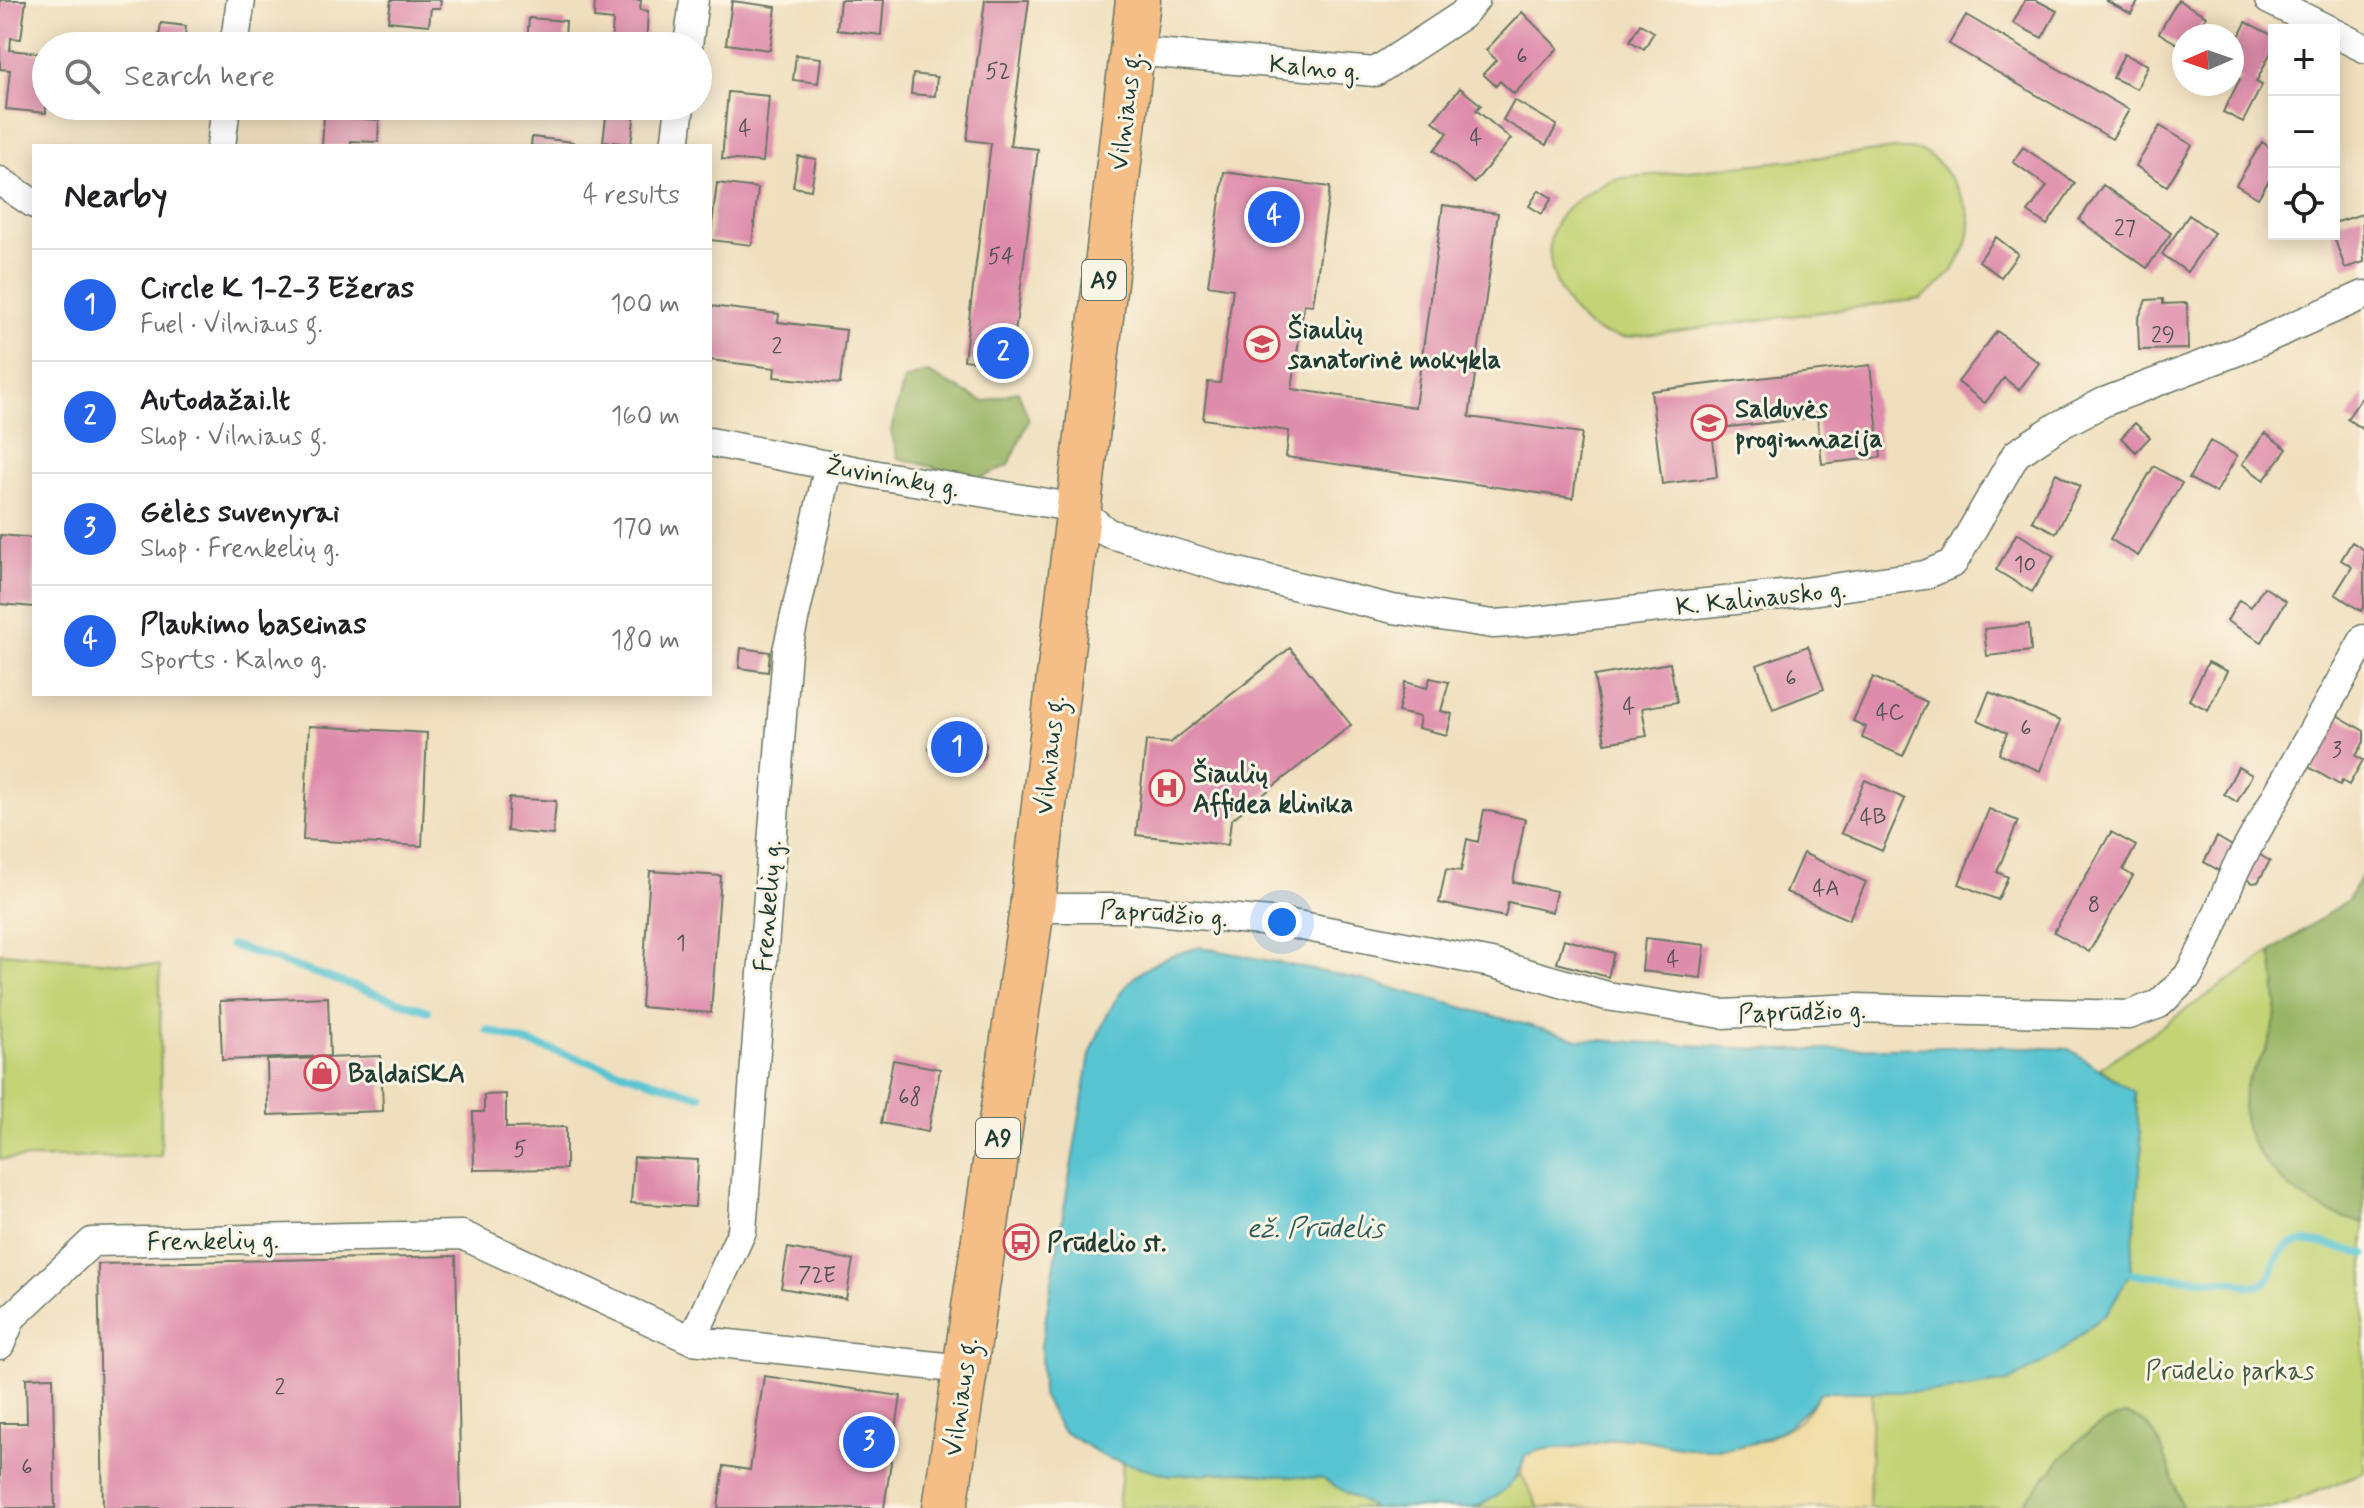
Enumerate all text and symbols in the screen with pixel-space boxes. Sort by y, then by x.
north arrow [2172,24,2244,96]
map controls [2268,24,2340,240]
button: + [2268,24,2340,96]
search box [32,32,712,120]
house number: 6 [1516,43,1528,71]
street label: Kalno g. [1268,48,1362,90]
street label: Vilniaus g. [1103,50,1154,173]
icon: search [60,54,104,98]
text: Search here [124,57,275,96]
house number: 52 [986,58,1010,86]
button: − [2268,96,2340,168]
house number: 4 [739,115,752,143]
house number: 4 [1470,124,1483,152]
button: locate [2268,168,2340,240]
text: Nearby [64,174,168,219]
text: 4 results [583,179,680,213]
pin: 4 [1248,187,1300,247]
house number: 27 [2114,215,2136,243]
house number: 54 [988,243,1014,271]
road number: A9 [1082,260,1126,300]
text: Circle K 1-2-3 Ežeras [140,269,414,308]
text: 1 [84,288,96,322]
text: 100 m [610,288,680,322]
text: Fuel · Vilniaus g. [140,308,323,342]
place label: Šiaulių sanatorinė mokykla [1287,313,1501,378]
house number: 29 [2151,322,2175,350]
pin: 2 [977,323,1029,383]
school or university icon: Šiaulių sanatorinė mokykla [1243,325,1281,363]
house number: 2 [772,333,783,361]
text: Autodažai.lt [140,381,290,420]
place label: Salduvės progimnazija [1735,393,1883,458]
text: 2 [84,400,96,434]
text: 160 m [611,400,680,434]
school or university icon: Salduvės progimnazija [1690,404,1728,442]
text: Shop · Vilniaus g. [140,420,327,454]
street label: Žuvininkų g. [823,450,962,506]
text: Gėlės suvenyrai [140,493,339,532]
text: 3 [84,512,96,546]
text: 170 m [612,512,680,546]
text: Shop · Frenkelių g. [140,532,340,566]
house number: 10 [2014,551,2036,579]
street label: K. Kalinausko g. [1674,573,1848,625]
text: Plaukimo baseinas [140,605,367,644]
text: 4 [82,624,98,658]
text: 180 m [611,624,680,658]
text: Sports · Kalno g. [140,644,327,678]
house number: 6 [1785,665,1797,693]
house number: 4 [1623,693,1636,721]
street label: Vilniaus g. [1028,694,1077,817]
house number: 4C [1876,699,1905,727]
house number: 6 [2020,715,2032,743]
pin: 1 [931,717,983,777]
house number: 3 [2332,737,2342,765]
place label: Šiaulių Affidea klinika [1193,757,1353,822]
hospital icon: Šiaulių Affidea klinika [1148,769,1186,807]
house number: 4B [1860,804,1886,832]
street label: Frenkelių g. [747,839,791,973]
house number: 4A [1812,875,1840,903]
house number: 8 [2088,892,2100,920]
street label: Paprūdžio g. [1099,894,1229,936]
your location [1262,902,1302,942]
house number: 1 [676,930,686,958]
house number: 4 [1667,946,1680,974]
street label: Paprūdžio g. [1737,994,1867,1032]
shop icon: BaldaiSKA [303,1054,341,1092]
place label: BaldaiSKA [348,1058,465,1092]
house number: 68 [898,1084,922,1112]
road number: A9 [976,1118,1020,1158]
house number: 5 [513,1136,527,1164]
water label: ež. Prūdelis [1246,1211,1386,1248]
bus stop icon: Prūdelio st. [1002,1223,1040,1261]
street label: Frenkelių g. [147,1224,279,1260]
place label: Prūdelio st. [1047,1227,1166,1261]
house number: 72E [798,1262,836,1290]
street label: Vilniaus g. [937,1336,990,1459]
park label: Prūdelio parkas [2146,1355,2314,1389]
house number: 2 [275,1374,286,1402]
pin: 3 [843,1412,895,1472]
house number: 6 [21,1454,33,1482]

